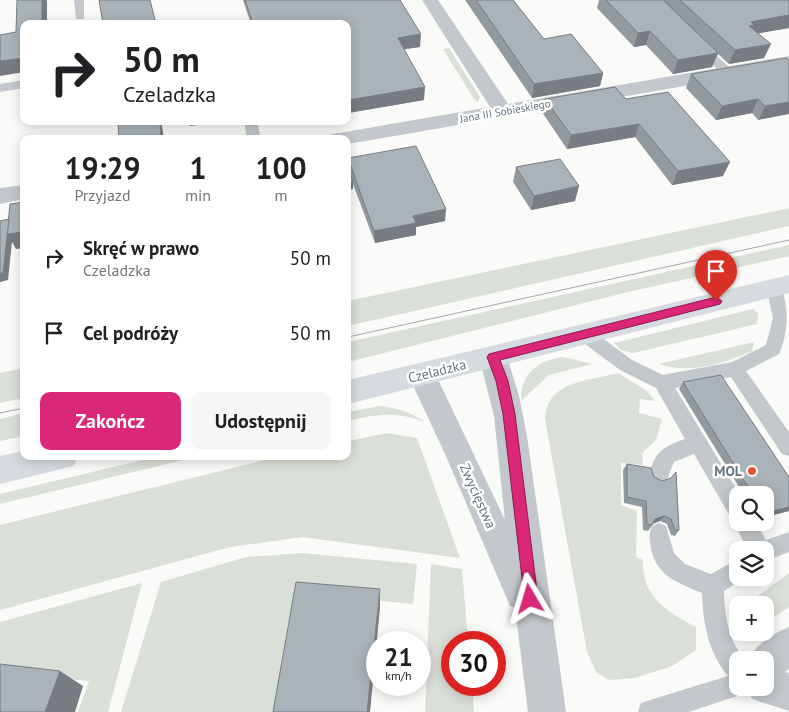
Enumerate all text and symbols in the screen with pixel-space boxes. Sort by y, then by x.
text: 50 m [123,36,200,82]
icon: right [40,40,105,105]
text: Czeladzka [123,80,216,108]
street label: Jana III Sobieskiego [458,96,552,126]
text: 19:29 [64,148,141,187]
text: 1 [190,148,207,187]
text: 100 [255,148,307,187]
text: Przyjazd [74,185,131,205]
text: min [185,185,211,205]
text: m [275,185,288,205]
text: Skręć w prawo [83,236,199,260]
icon: right [40,244,68,272]
text: 50 m [290,246,331,270]
pin [695,250,737,301]
icon: arrive [702,257,730,285]
text: Czeladzka [83,260,151,280]
icon: arrive [40,319,68,347]
text: Cel podróży [83,321,178,345]
text: 50 m [290,321,331,345]
street label: Czeladzka [406,355,468,387]
button: Zakończ [40,392,181,450]
button: Udostępnij [191,392,331,450]
street label: Zwycięstwa [456,461,500,531]
place label: MOL [714,462,743,480]
marker: MOL [746,465,758,477]
map controls [729,486,774,696]
button: search [729,486,774,531]
button: layers [729,541,774,586]
position arrow [503,572,555,624]
button: + [729,596,774,641]
speed limit sign: 30 [441,631,506,696]
text: 21 [384,641,413,673]
button: − [729,651,774,696]
text: km/h [385,668,412,683]

